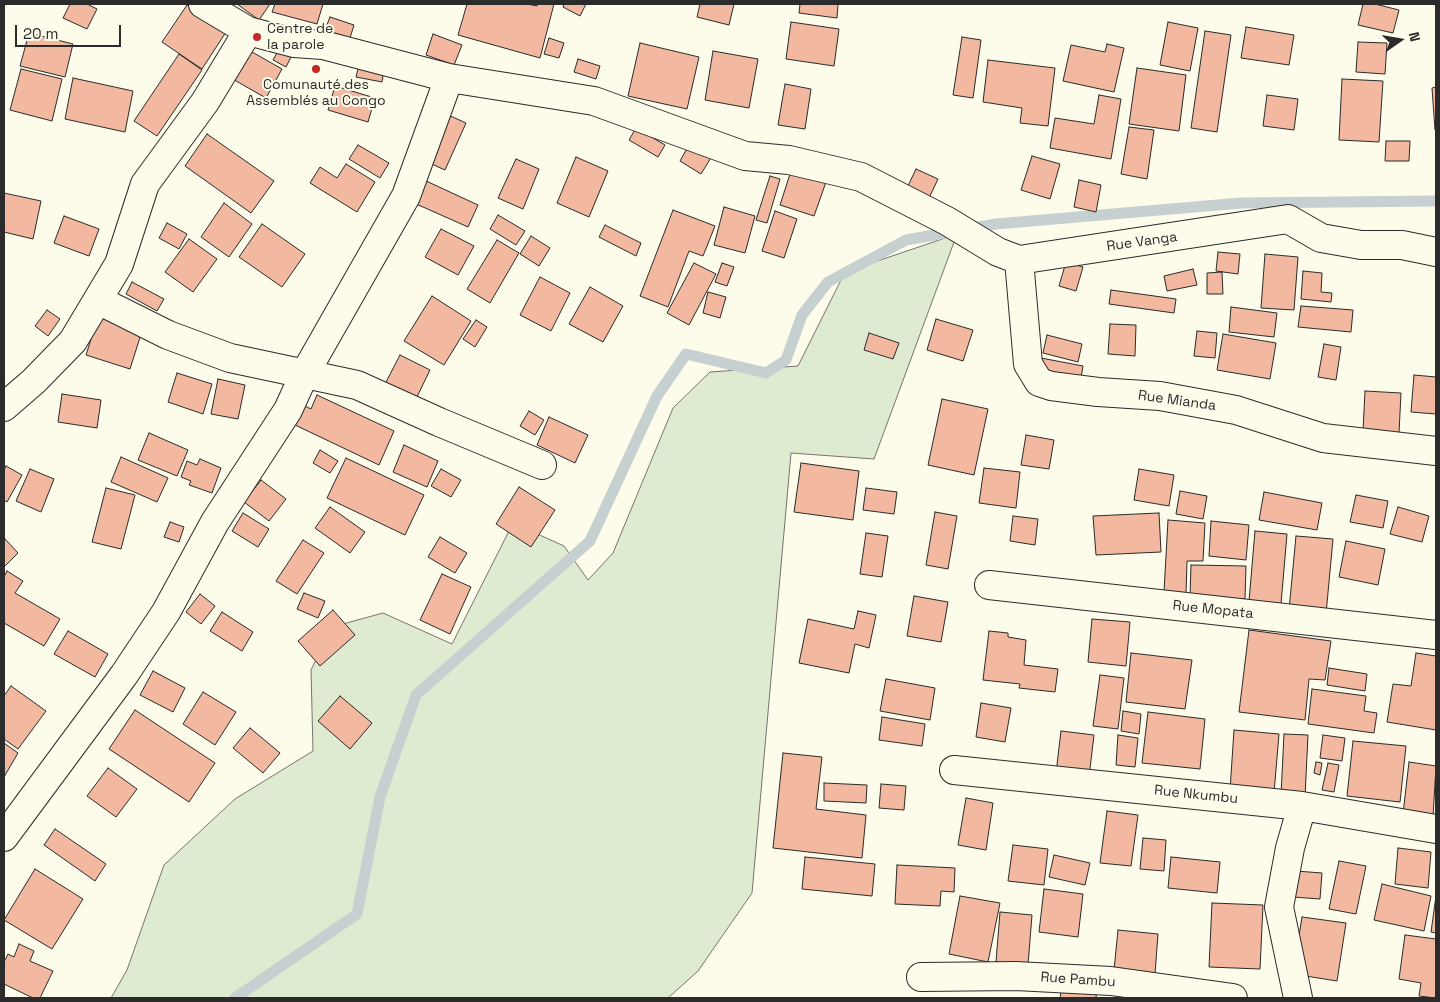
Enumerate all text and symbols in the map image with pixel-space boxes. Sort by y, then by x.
scale bar [18,15,124,47]
north arrow [1375,15,1425,65]
place label: Centre de la parole [267,21,333,54]
text: 20 m [23,24,58,43]
text: N [1405,30,1424,43]
marker: Centre de la parole [251,31,263,43]
marker: Comunauté des Assemblés au Congo [310,63,322,75]
place label: Comunauté des Assemblés au Congo [246,77,386,110]
street label: Rue Vanga [1106,229,1178,255]
street label: Rue Mianda [1137,387,1217,415]
street label: Rue Mopata [1172,597,1254,623]
street label: Rue Nkumbu [1153,782,1239,808]
street label: Rue Pambu [1040,969,1116,991]

